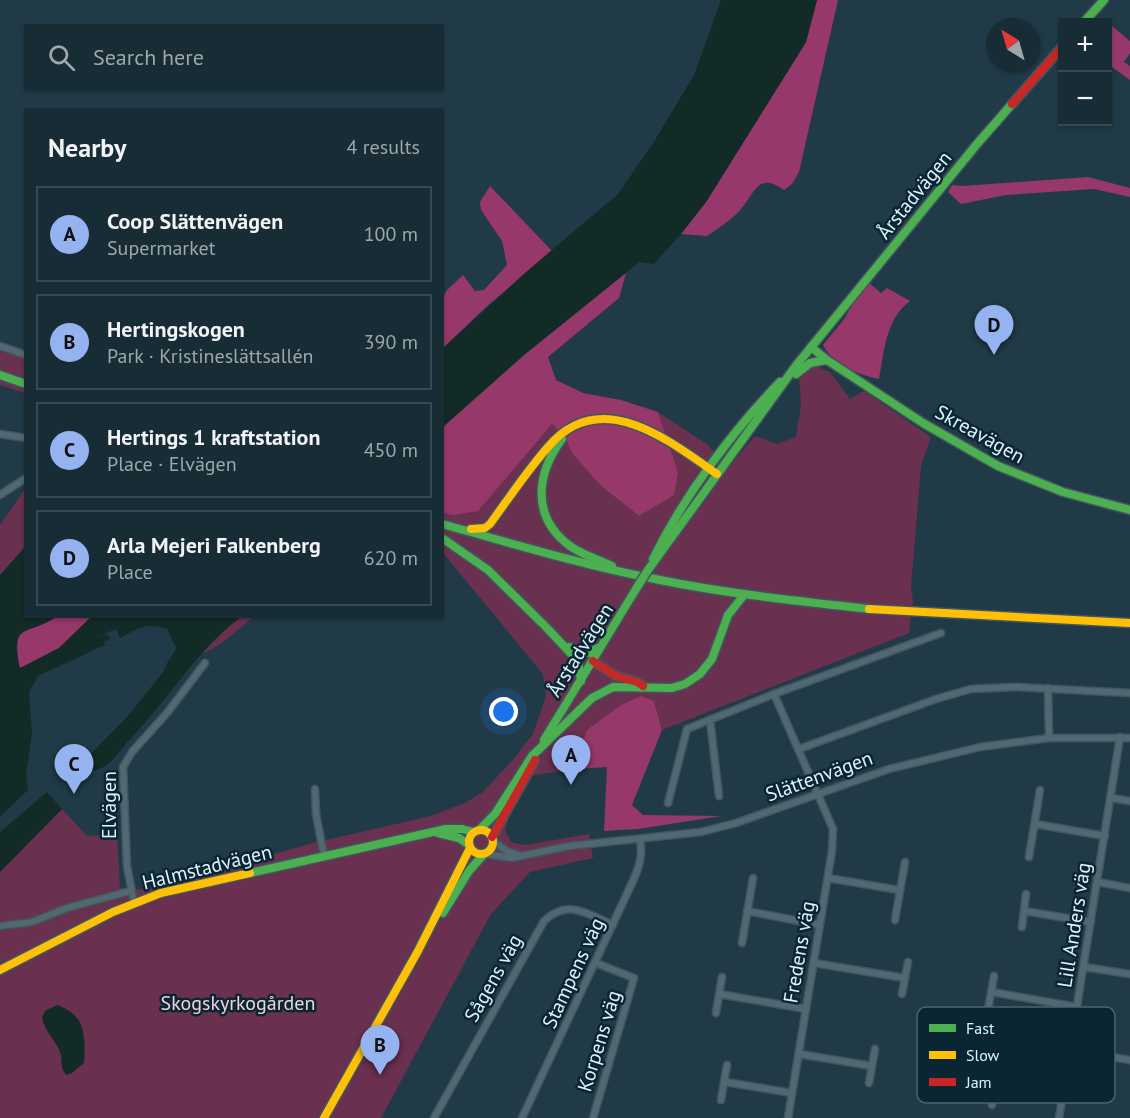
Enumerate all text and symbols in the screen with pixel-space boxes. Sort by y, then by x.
north arrow [986,18,1040,72]
map controls [1058,18,1112,126]
button: + [1058,18,1112,72]
search box [24,24,444,90]
icon: search [45,41,78,74]
text: Search here [93,43,204,71]
button: − [1058,72,1112,126]
text: Nearby [48,131,126,164]
text: 4 results [347,134,420,160]
street label: Årstadvägen [871,146,957,244]
text: Coop Slättenvägen [107,207,283,235]
text: A [63,221,76,247]
text: 100 m [364,221,418,247]
text: Supermarket [107,235,215,261]
pin: D [974,306,1014,355]
text: Hertingskogen [107,315,245,343]
text: B [64,329,75,355]
text: 390 m [364,329,418,355]
text: Park · Kristineslättsallén [107,343,314,369]
street label: Skreavägen [931,399,1029,469]
text: Hertings 1 kraftstation [107,423,320,451]
text: C [64,437,75,463]
text: 450 m [364,437,418,463]
text: Place · Elvägen [107,451,237,477]
text: Arla Mejeri Falkenberg [107,531,321,559]
text: D [63,545,76,571]
text: 620 m [364,545,418,571]
text: Place [107,559,153,585]
street label: Årstadvägen [541,598,619,702]
your location [489,697,518,726]
pin: A [552,736,590,785]
pin: C [54,744,94,794]
street label: Slättenvägen [762,745,876,807]
street label: Elvägen [96,771,122,839]
street label: Halmstadvägen [139,838,275,896]
street label: Lill Anders väg [1051,861,1097,989]
street label: Fredens väg [777,899,821,1005]
street label: Stampens väg [536,913,610,1033]
street label: Sågens väg [458,930,528,1026]
street label: Korpens väg [571,987,627,1095]
park label: Skogskyrkogården [161,990,315,1016]
legend [917,1007,1115,1103]
text: Fast [966,1018,995,1038]
pin: B [360,1026,400,1075]
text: Slow [966,1045,1000,1065]
text: Jam [965,1072,992,1092]

